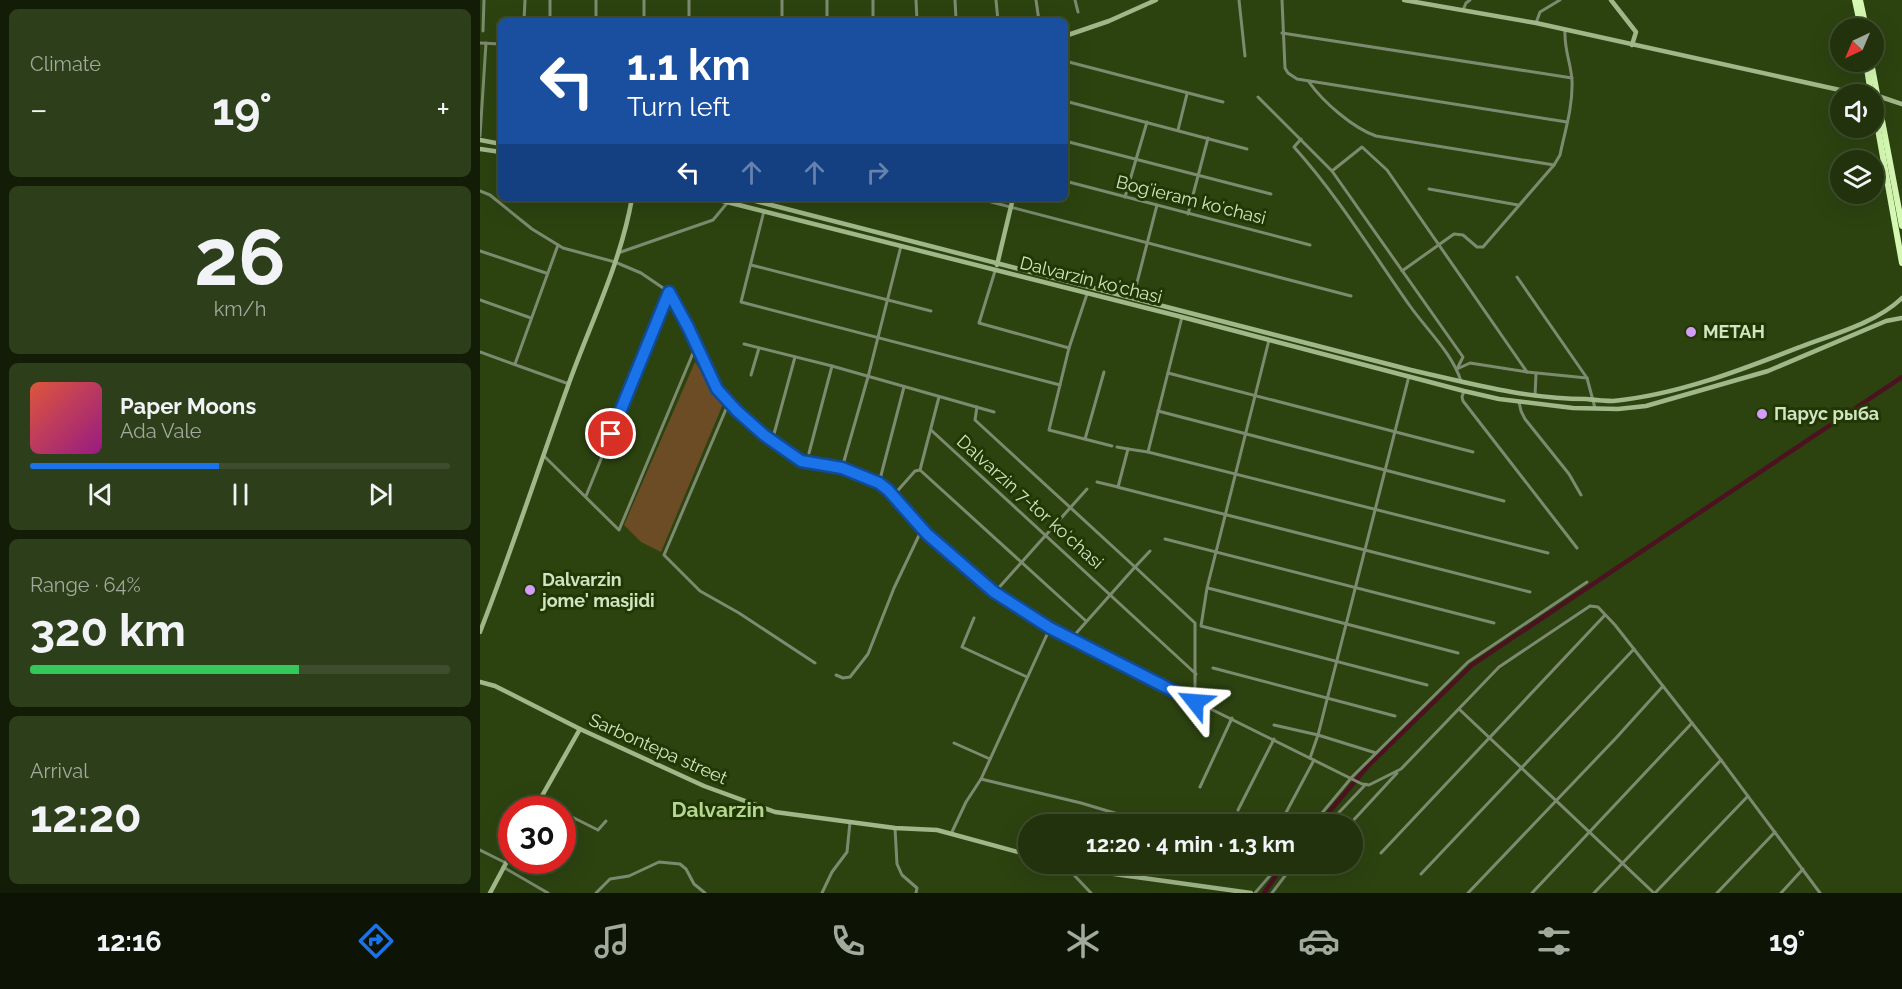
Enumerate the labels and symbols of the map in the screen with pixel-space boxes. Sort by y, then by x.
north arrow [1830,18,1884,72]
street label: Bogʻieram koʻchasi [1114,171,1268,228]
street label: Dalvarzin koʻchasi [1018,252,1164,307]
place label: МЕТАН [1703,321,1765,342]
marker: МЕТАН [1684,325,1698,339]
place label: Парус рыба [1774,403,1879,424]
marker: Парус рыба [1755,407,1769,421]
pin [585,408,636,459]
street label: Dalvarzin 7-tor koʻchasi [953,430,1108,573]
place label: Dalvarzin jome' masjidi [539,569,655,611]
marker: Dalvarzin jome' masjidi [523,583,537,597]
position arrow [1163,670,1227,734]
street label: Sarbontepa street [586,709,731,788]
speed limit sign: 30 [498,796,576,874]
district label: Dalvarzin [672,797,764,822]

